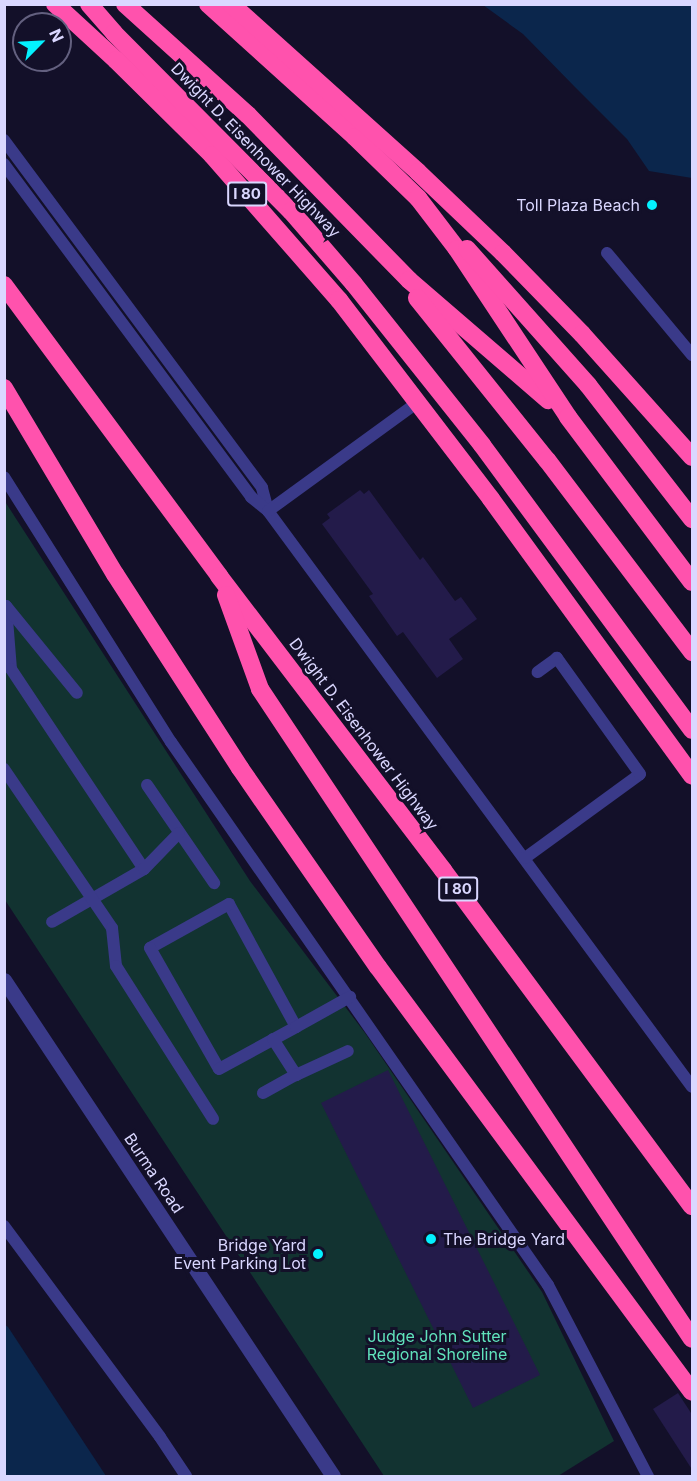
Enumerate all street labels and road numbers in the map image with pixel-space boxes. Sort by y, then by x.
street label: Dwight D. Eisenhower Highway [167,59,345,241]
road number: I 80 [226,182,268,206]
street label: Dwight D. Eisenhower Highway [285,634,443,834]
road number: I 80 [437,877,479,901]
street label: Burma Road [120,1129,188,1217]

